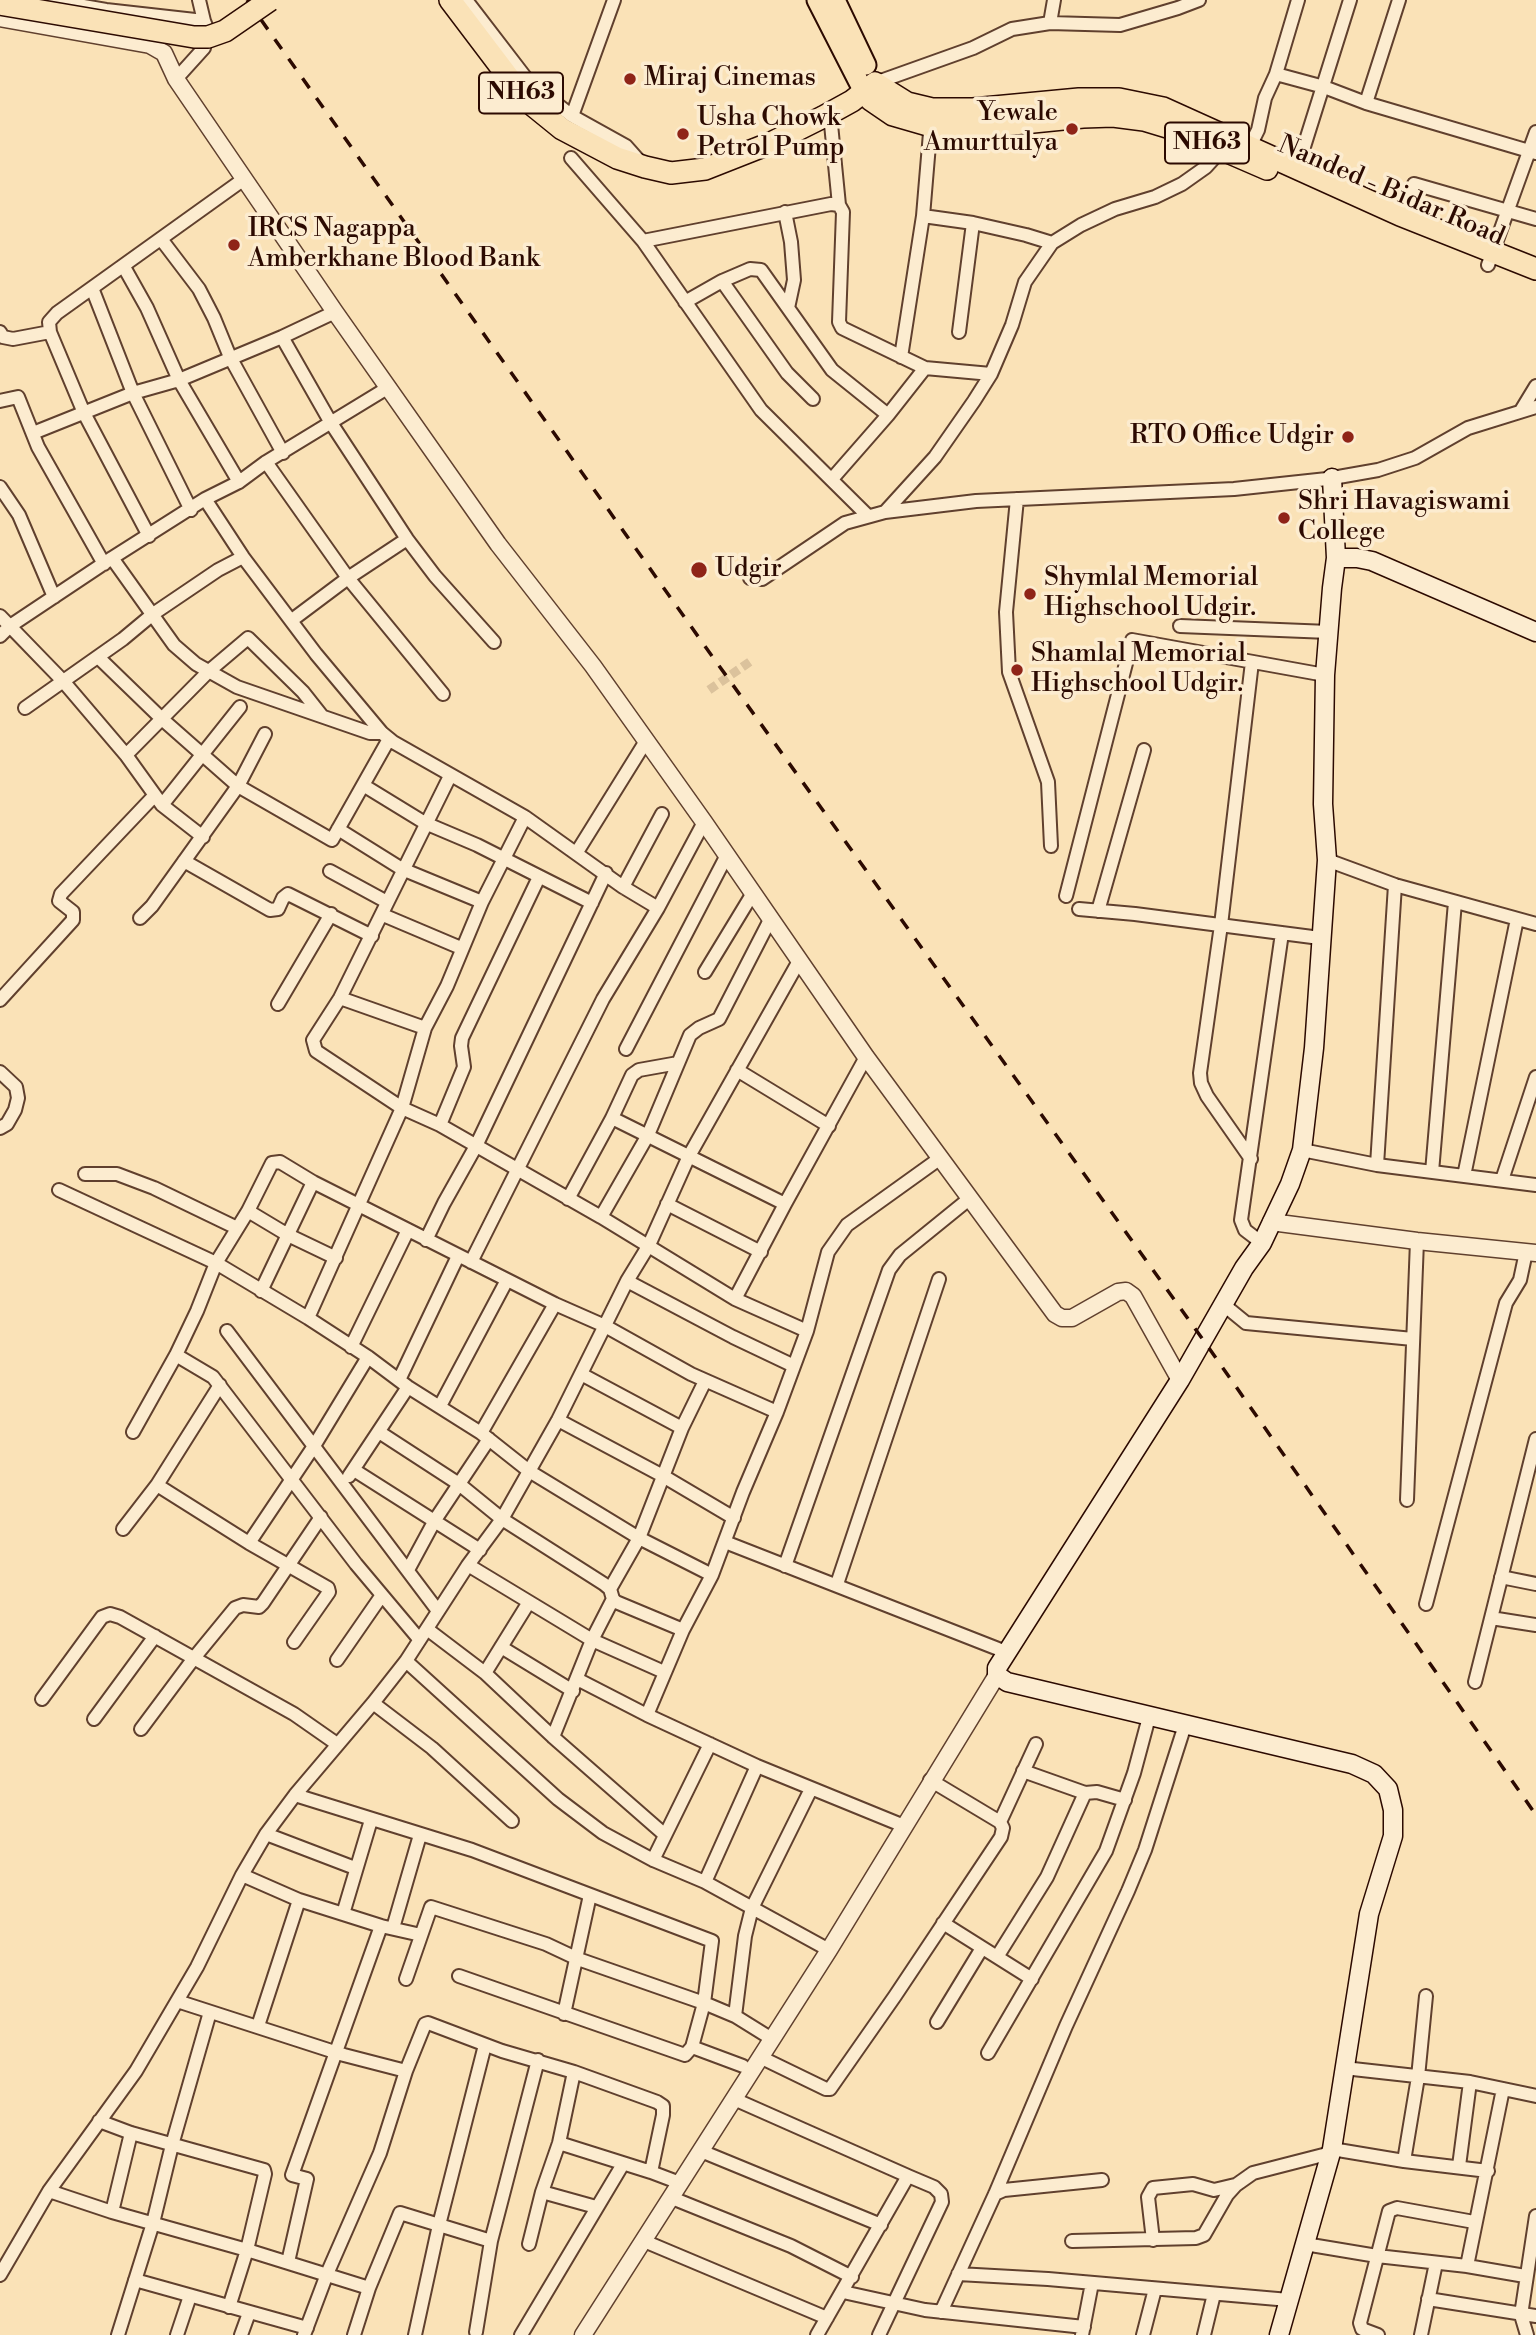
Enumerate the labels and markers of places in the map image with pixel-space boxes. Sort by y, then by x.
place label: Miraj Cinemas [644,63,816,95]
marker: Miraj Cinemas [622,71,638,87]
place label: Yewale Amurttulya [924,98,1058,160]
place label: Usha Chowk Petrol Pump [697,103,845,164]
marker: Yewale Amurttulya [1064,121,1080,137]
marker: Usha Chowk Petrol Pump [675,126,691,142]
place label: IRCS Nagappa Amberkhane Blood Bank [248,214,540,276]
marker: IRCS Nagappa Amberkhane Blood Bank [226,237,242,253]
place label: RTO Office Udgir [1130,421,1334,453]
marker: RTO Office Udgir [1340,429,1356,445]
place label: Shri Havagiswami College [1298,487,1510,548]
marker: Shri Havagiswami College [1276,510,1292,526]
place label: Udgir [715,554,782,586]
marker: Udgir [689,560,709,580]
place label: Shymlal Memorial Highschool Udgir. [1044,563,1258,624]
marker: Shymlal Memorial Highschool Udgir. [1022,586,1038,602]
place label: Shamlal Memorial Highschool Udgir. [1031,639,1246,700]
marker: Shamlal Memorial Highschool Udgir. [1009,662,1025,678]

